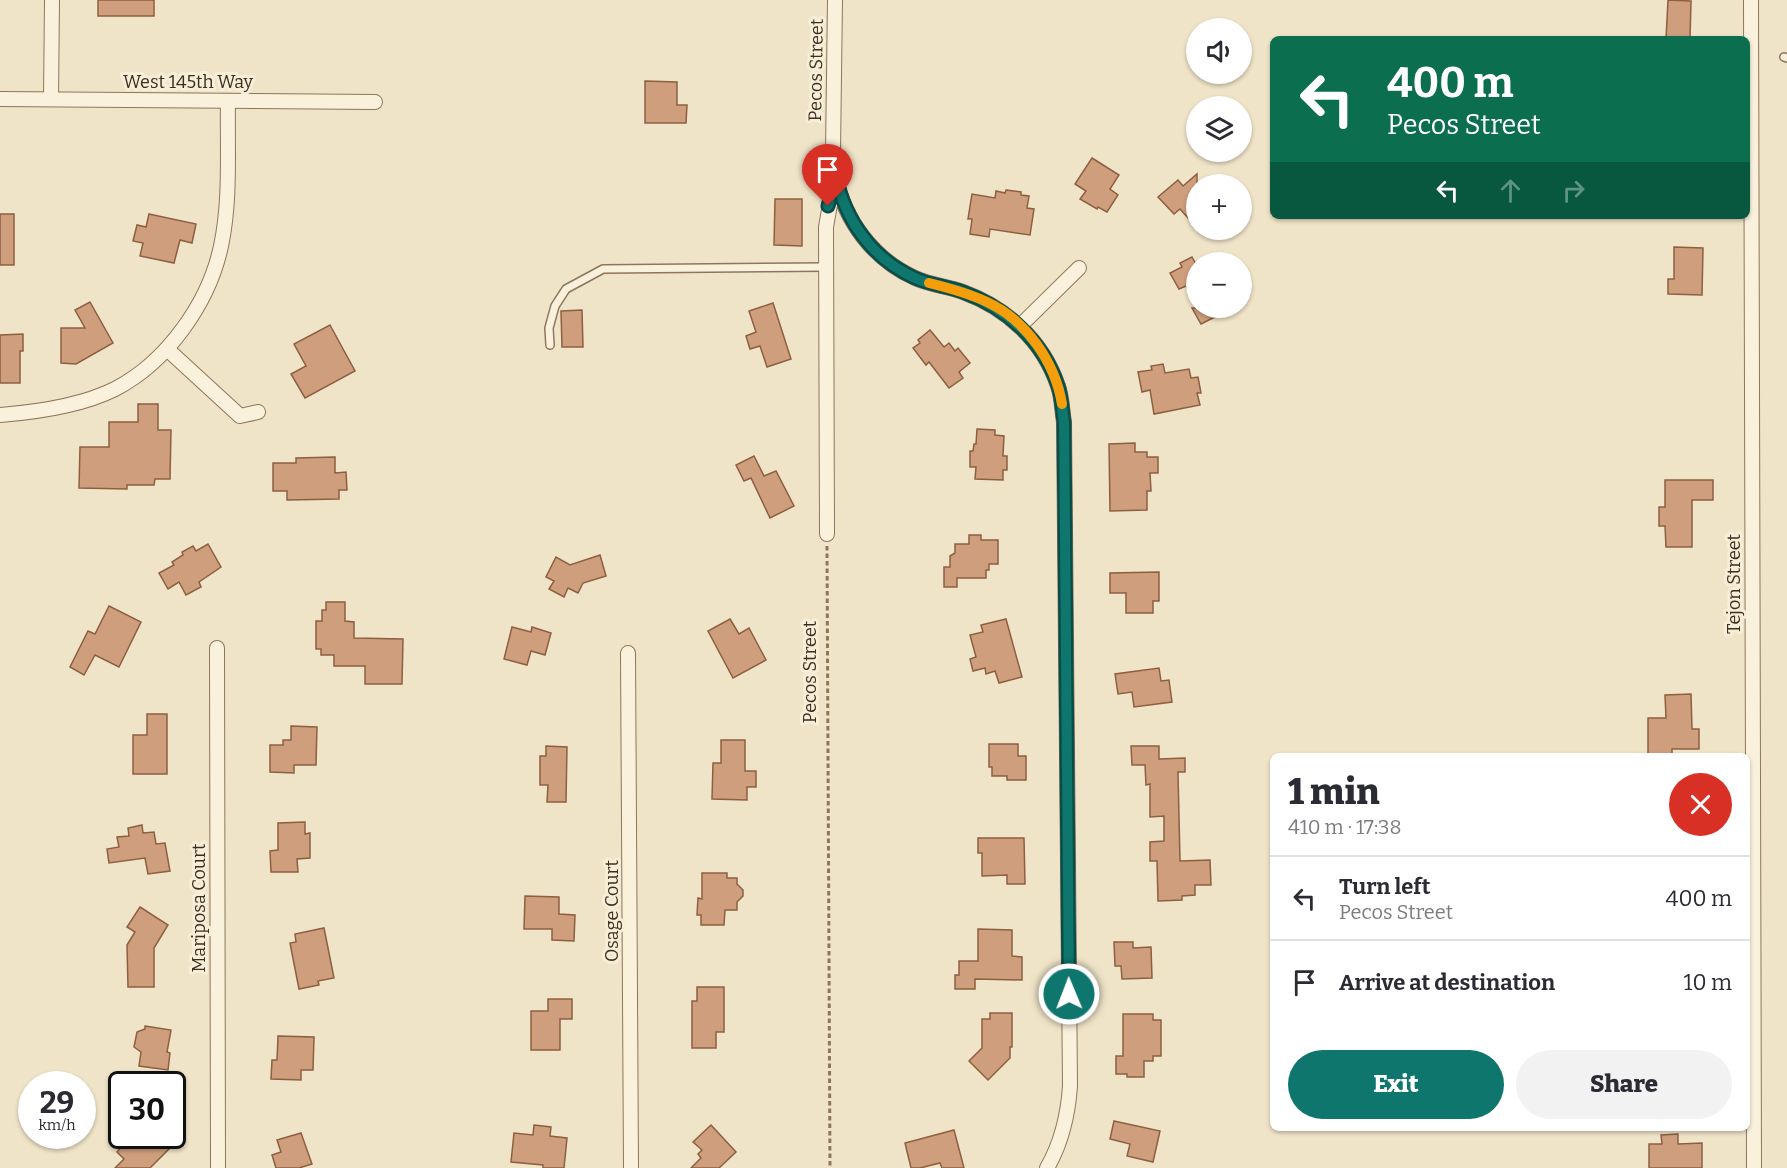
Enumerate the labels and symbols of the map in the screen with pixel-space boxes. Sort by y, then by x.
street label: Pecos Street [804,18,828,121]
street label: West 145th Way [123,71,253,93]
pin [802,144,853,206]
street label: Tejon Street [1723,533,1745,634]
street label: Pecos Street [799,620,821,723]
street label: Mariposa Court [188,843,210,972]
street label: Osage Court [601,859,623,962]
position arrow [1037,962,1101,1026]
speed limit sign: 30 [108,1071,186,1149]

